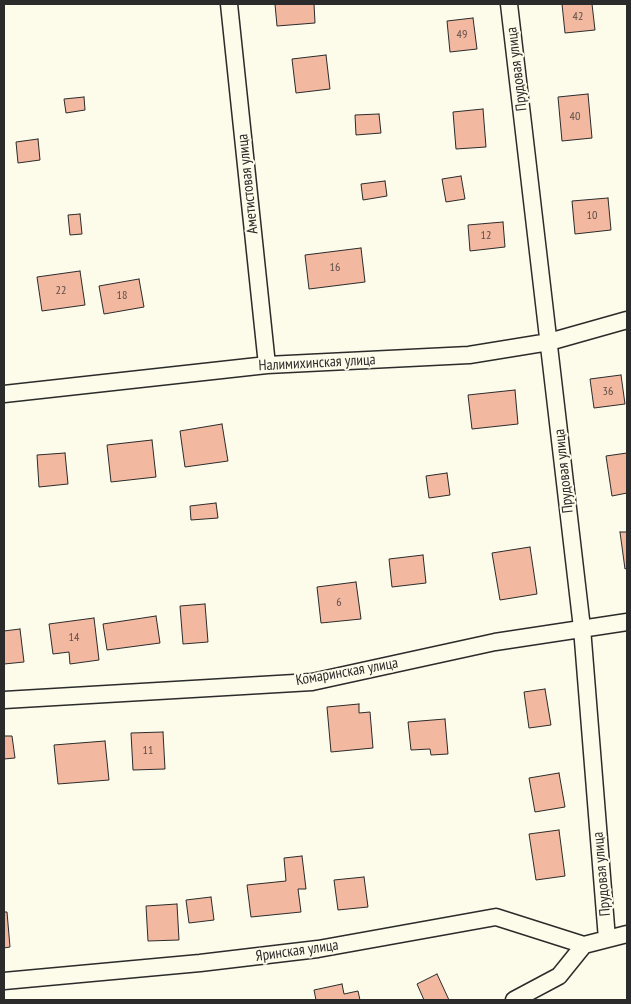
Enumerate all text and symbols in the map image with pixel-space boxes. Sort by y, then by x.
house number: 42 [573,10,583,24]
street label: Прудовая улица [503,26,531,112]
house number: 49 [457,28,467,42]
house number: 40 [570,110,580,124]
street label: Аметистовая улица [234,133,262,235]
house number: 10 [587,209,597,223]
house number: 12 [481,229,491,243]
house number: 16 [330,261,340,275]
house number: 22 [56,284,66,298]
house number: 18 [117,289,127,303]
street label: Налимихинская улица [258,351,376,375]
house number: 36 [603,385,613,399]
street label: Прудовая улица [551,428,577,514]
house number: 6 [336,596,342,610]
house number: 14 [69,631,79,645]
street label: Комаринская улица [294,654,400,690]
house number: 11 [143,744,153,758]
street label: Прудовая улица [589,831,615,917]
street label: Яринская улица [254,936,340,966]

